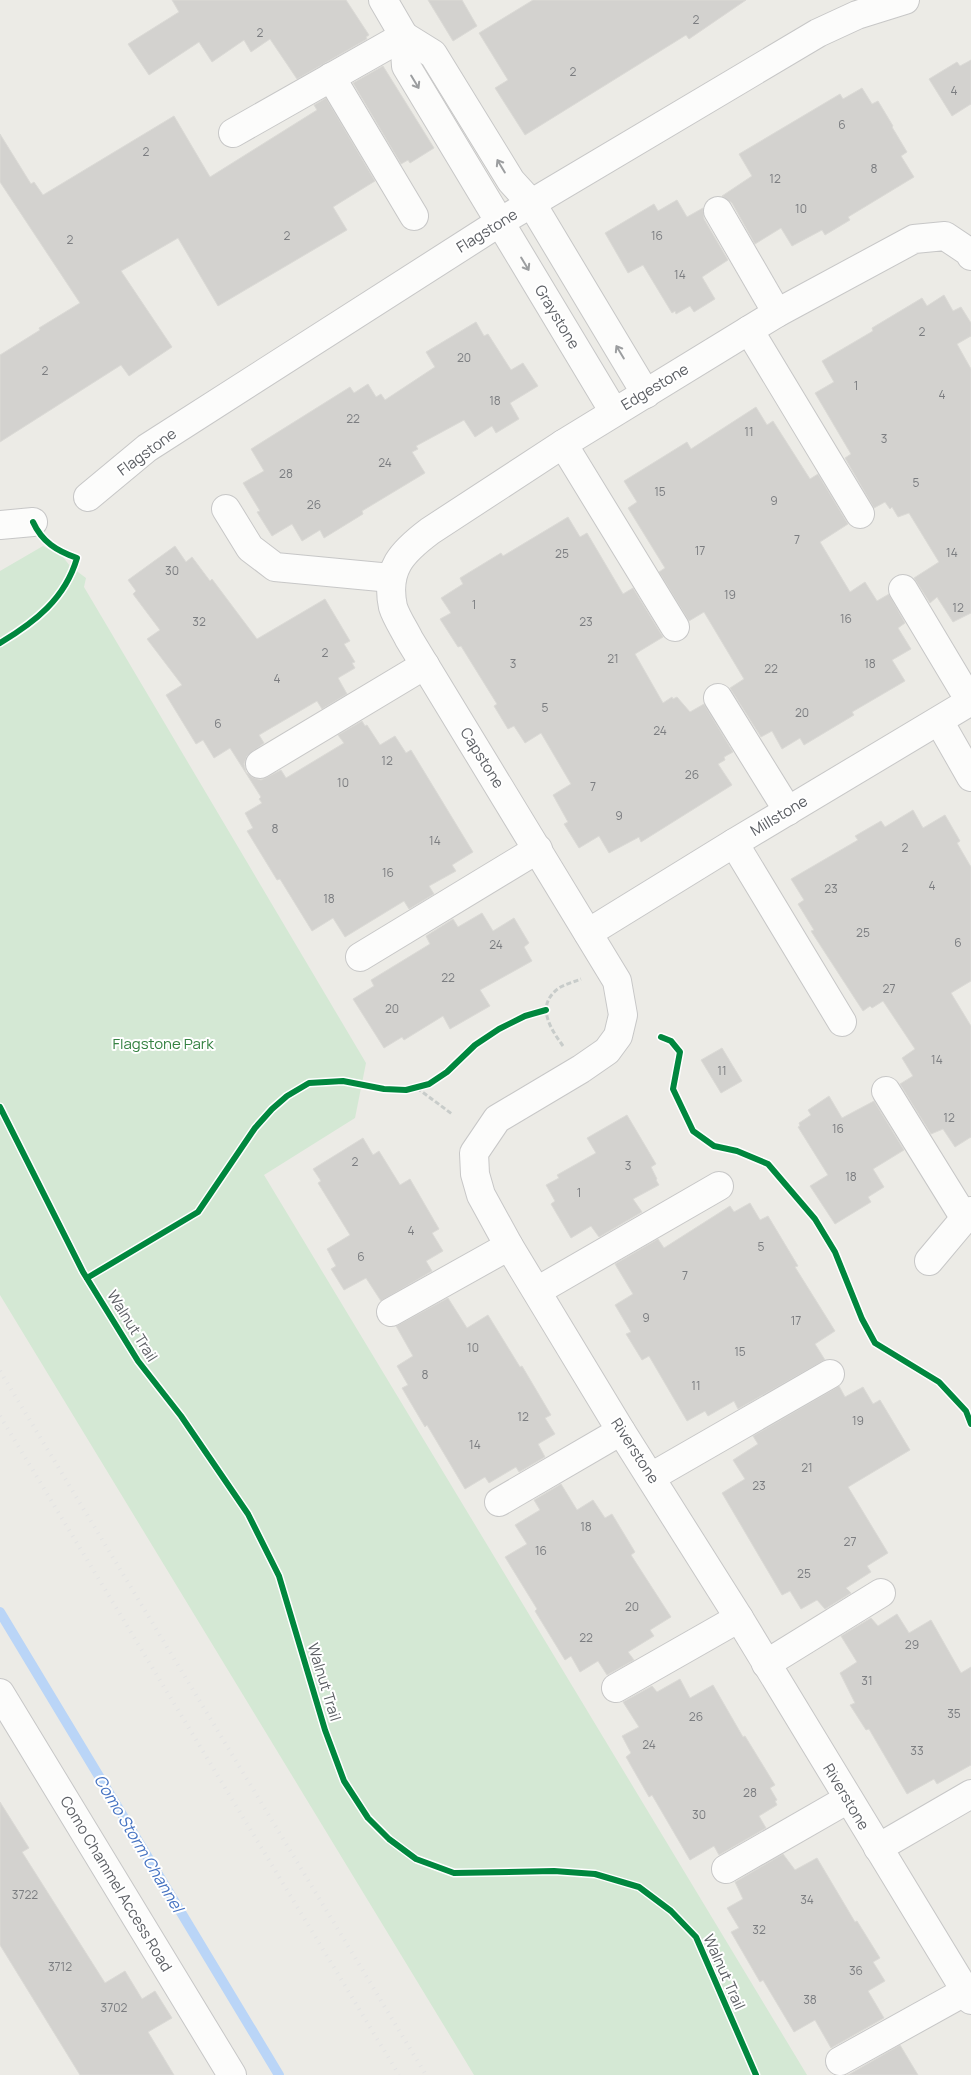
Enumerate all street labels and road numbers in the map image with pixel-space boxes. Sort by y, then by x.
street label: Flagstone [452,203,521,258]
street label: Graystone [530,281,585,353]
street label: Edgestone [617,358,693,415]
street label: Flagstone [113,423,181,480]
street label: Capstone [456,723,509,792]
street label: Millstone [746,790,811,841]
street label: Walnut Trail [102,1286,163,1366]
street label: Riverstone [606,1414,665,1488]
street label: Walnut Trail [303,1640,346,1723]
street label: Riverstone [818,1760,875,1834]
street label: Como Chammel Access Road [56,1792,177,1976]
street label: Walnut Trail [698,1931,750,2013]

